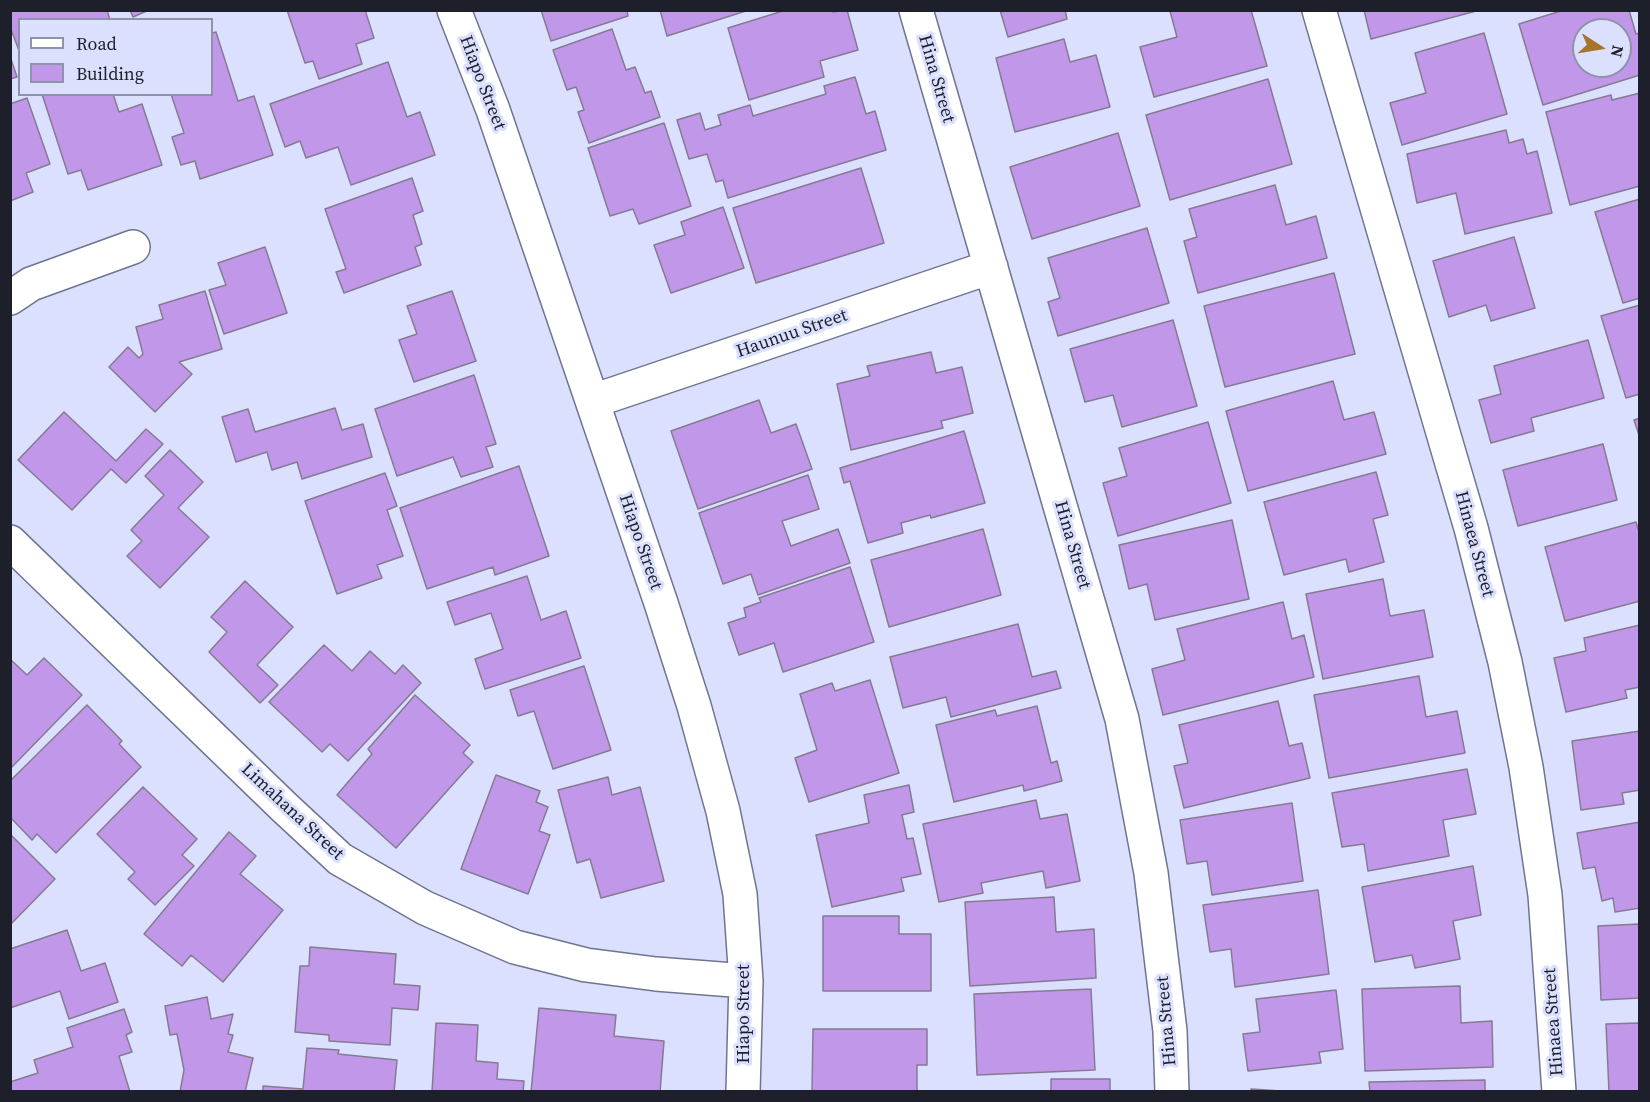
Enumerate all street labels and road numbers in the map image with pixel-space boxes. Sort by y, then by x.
street label: Hiapo Street [454,33,510,133]
street label: Hina Street [913,33,959,125]
street label: Haunuu Street [734,305,850,363]
street label: Hinaea Street [1450,489,1498,599]
street label: Hiapo Street [614,491,666,593]
street label: Hina Street [1049,499,1095,591]
street label: Limahana Street [236,759,348,865]
street label: Hiapo Street [733,964,755,1064]
street label: Hinaea Street [1539,967,1569,1077]
street label: Hina Street [1152,975,1182,1067]

